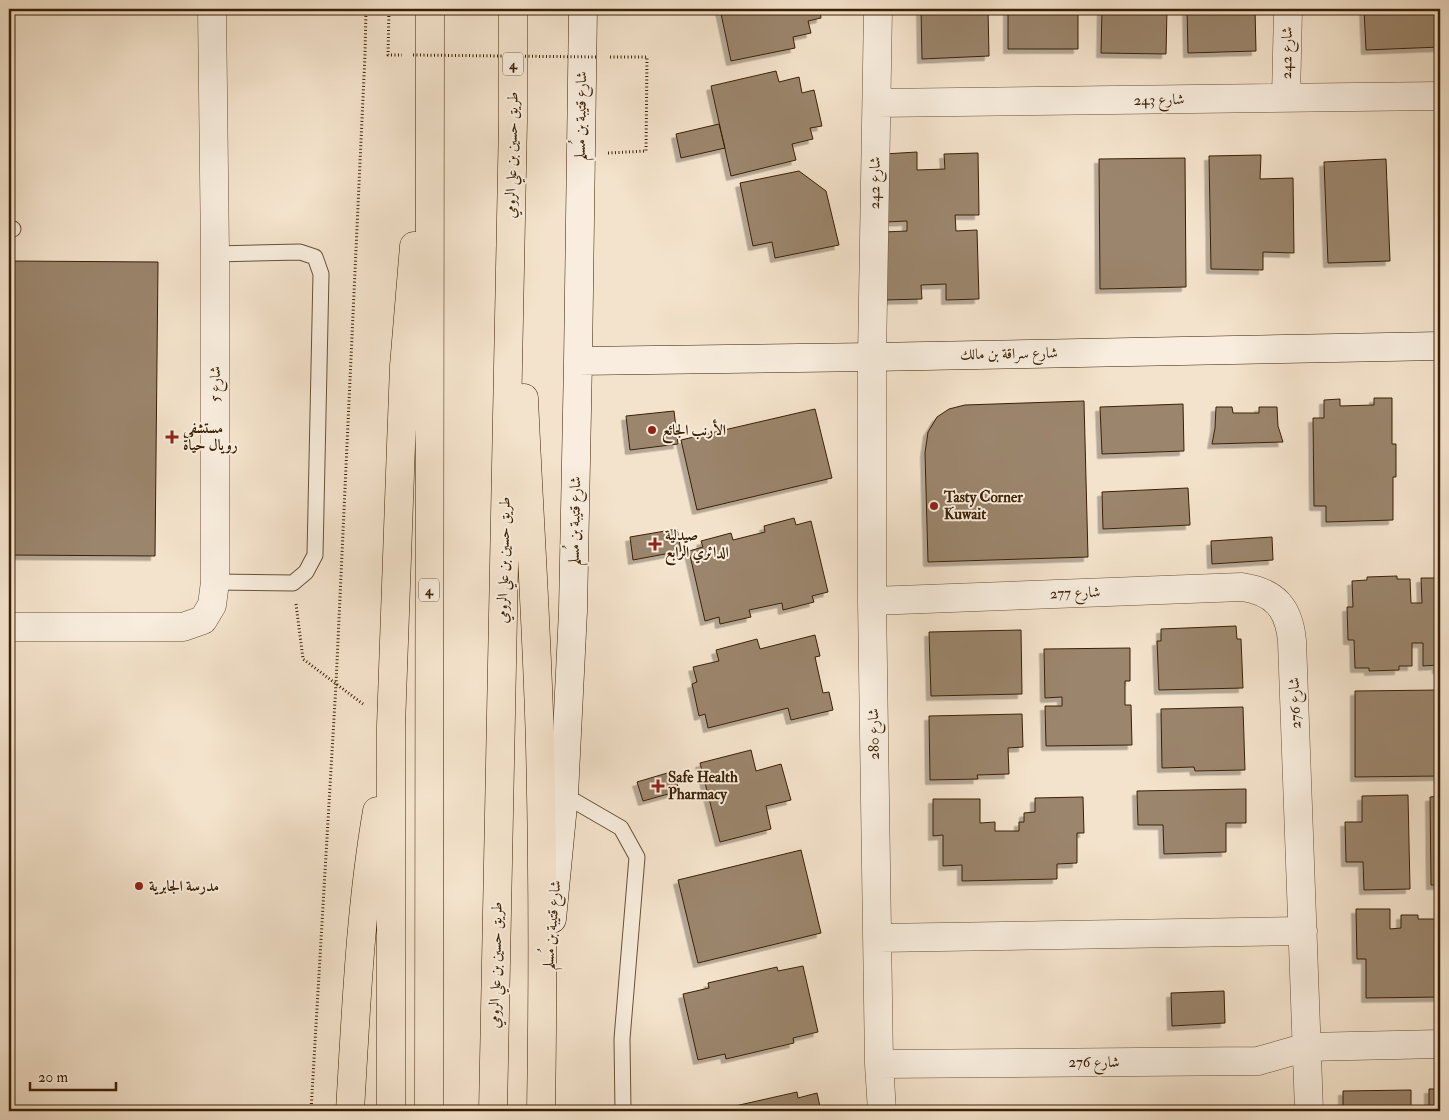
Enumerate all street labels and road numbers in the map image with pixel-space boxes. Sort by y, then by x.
street label: شارع 242 [1277,27,1300,79]
road number: 4 [503,52,523,76]
street label: شارع قتيبة بن مُسلم [567,71,596,161]
street label: شارع 243 [1134,90,1185,113]
street label: طريق حسين بن علي الرومي [501,92,527,219]
street label: شارع 242 [865,157,888,209]
street label: شارع سراقة بن مالك [960,344,1058,367]
street label: شارع 5 [206,366,228,402]
street label: شارع قتيبة بن مُسلم [561,476,590,566]
street label: طريق حسين بن علي الرومي [493,497,519,624]
road number: 4 [419,578,439,602]
street label: شارع 277 [1049,583,1101,606]
street label: شارع 276 [1285,677,1308,729]
street label: شارع 280 [864,708,887,760]
street label: شارع قتيبة بن مُسلم [535,879,570,971]
street label: طريق حسين بن علي الرومي [485,902,511,1029]
street label: شارع 276 [1068,1053,1120,1075]

